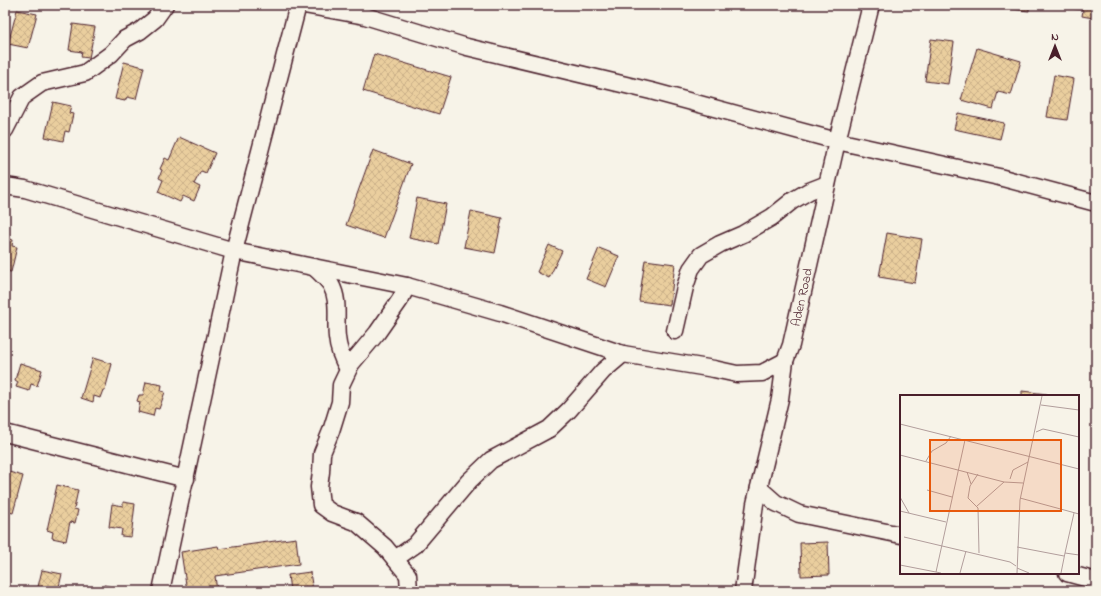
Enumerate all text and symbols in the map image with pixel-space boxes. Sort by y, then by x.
north arrow [1035,26,1075,66]
text: N [1051,29,1059,45]
street label: Aden Road [786,266,818,328]
inset map [900,395,1079,574]

